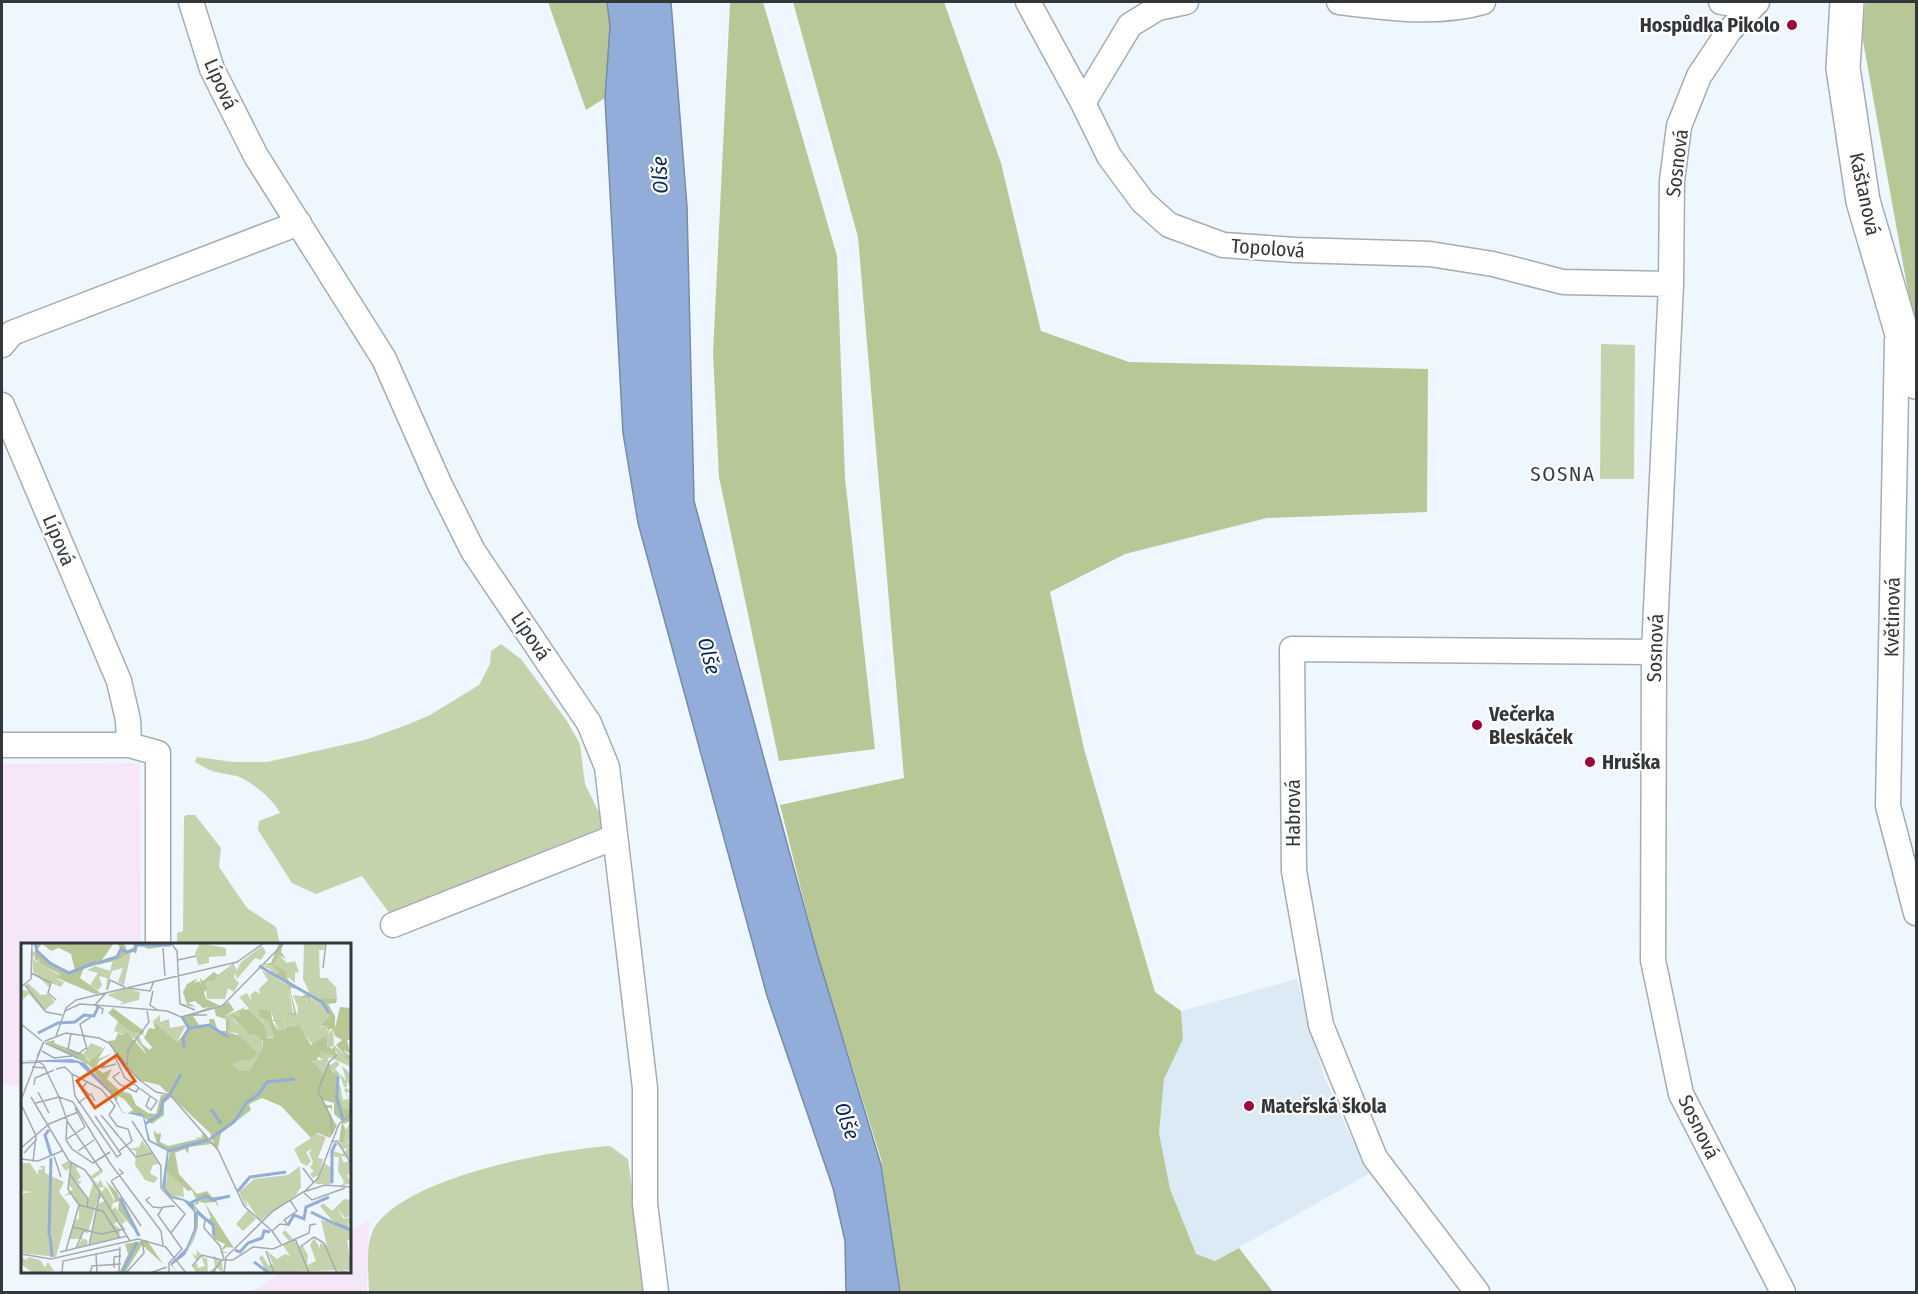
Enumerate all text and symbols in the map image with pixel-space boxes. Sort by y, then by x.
place label: Hospůdka Pikolo [1640,13,1780,37]
marker: Hospůdka Pikolo [1785,18,1799,32]
street label: Lípová [199,55,243,113]
street label: Sosnová [1661,128,1693,198]
street label: Kaštanová [1845,150,1885,238]
water label: Olše [646,156,674,194]
street label: Topolová [1230,233,1306,263]
district label: SOSNA [1530,461,1596,487]
street label: Lípová [38,511,80,569]
street label: Květinová [1879,577,1905,657]
street label: Lípová [506,607,556,665]
street label: Sosnová [1642,613,1668,683]
water label: Olše [692,635,726,677]
place label: Večerka Bleskáček [1488,702,1574,749]
marker: Večerka Bleskáček [1470,718,1484,732]
place label: Hruška [1602,750,1660,774]
marker: Hruška [1583,755,1597,769]
street label: Habrová [1281,779,1305,847]
inset map [21,943,351,1273]
street label: Sosnová [1673,1091,1725,1163]
place label: Mateřská škola [1261,1094,1387,1118]
water label: Olše [829,1099,865,1143]
marker: Mateřská škola [1242,1099,1256,1113]

